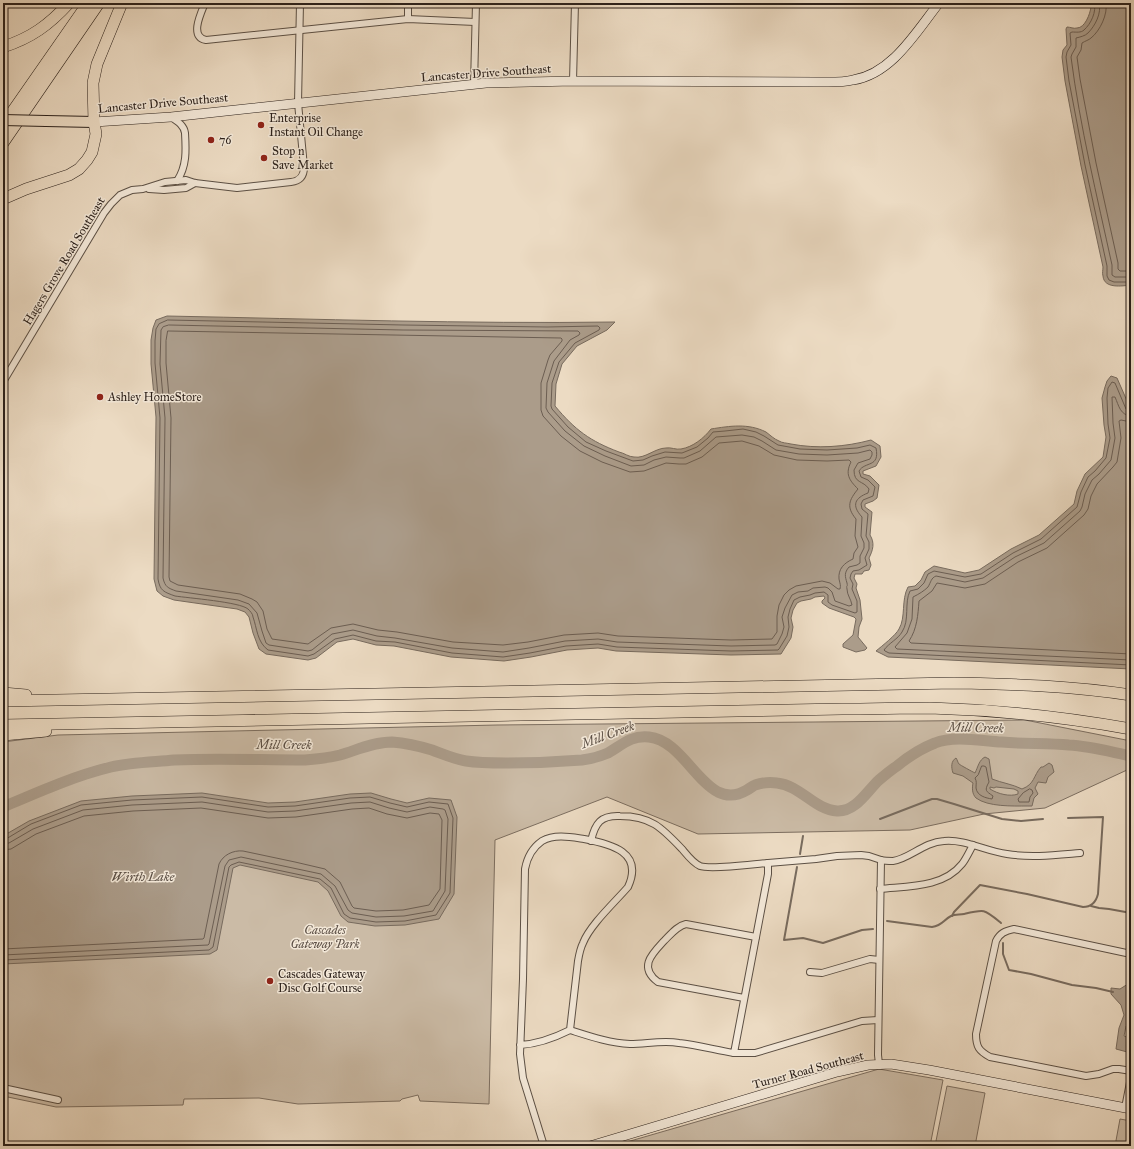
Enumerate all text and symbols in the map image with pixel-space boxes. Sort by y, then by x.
street label: Lancaster Drive Southeast [420,61,552,85]
street label: Lancaster Drive Southeast [97,90,229,116]
place label: Enterprise Instant Oil Change [269,111,363,140]
marker: Enterprise Instant Oil Change [256,120,266,130]
place label: 76 [219,133,232,147]
marker: 76 [206,135,216,145]
place label: Stop n Save Market [272,144,334,172]
marker: Stop n Save Market [259,153,269,163]
street label: Hagers Grove Road Southeast [20,194,109,328]
place label: Ashley HomeStore [107,390,202,404]
marker: Ashley HomeStore [95,392,105,402]
water label: Mill Creek [577,718,637,753]
water label: Mill Creek [946,719,1004,736]
water label: Mill Creek [254,737,312,753]
water label: Wirth Lake [112,869,176,885]
park label: Cascades Gateway Park [290,923,360,951]
place label: Cascades Gateway Disc Golf Course [278,967,366,995]
marker: Cascades Gateway Disc Golf Course [265,976,275,986]
street label: Turner Road Southeast [751,1048,866,1092]

